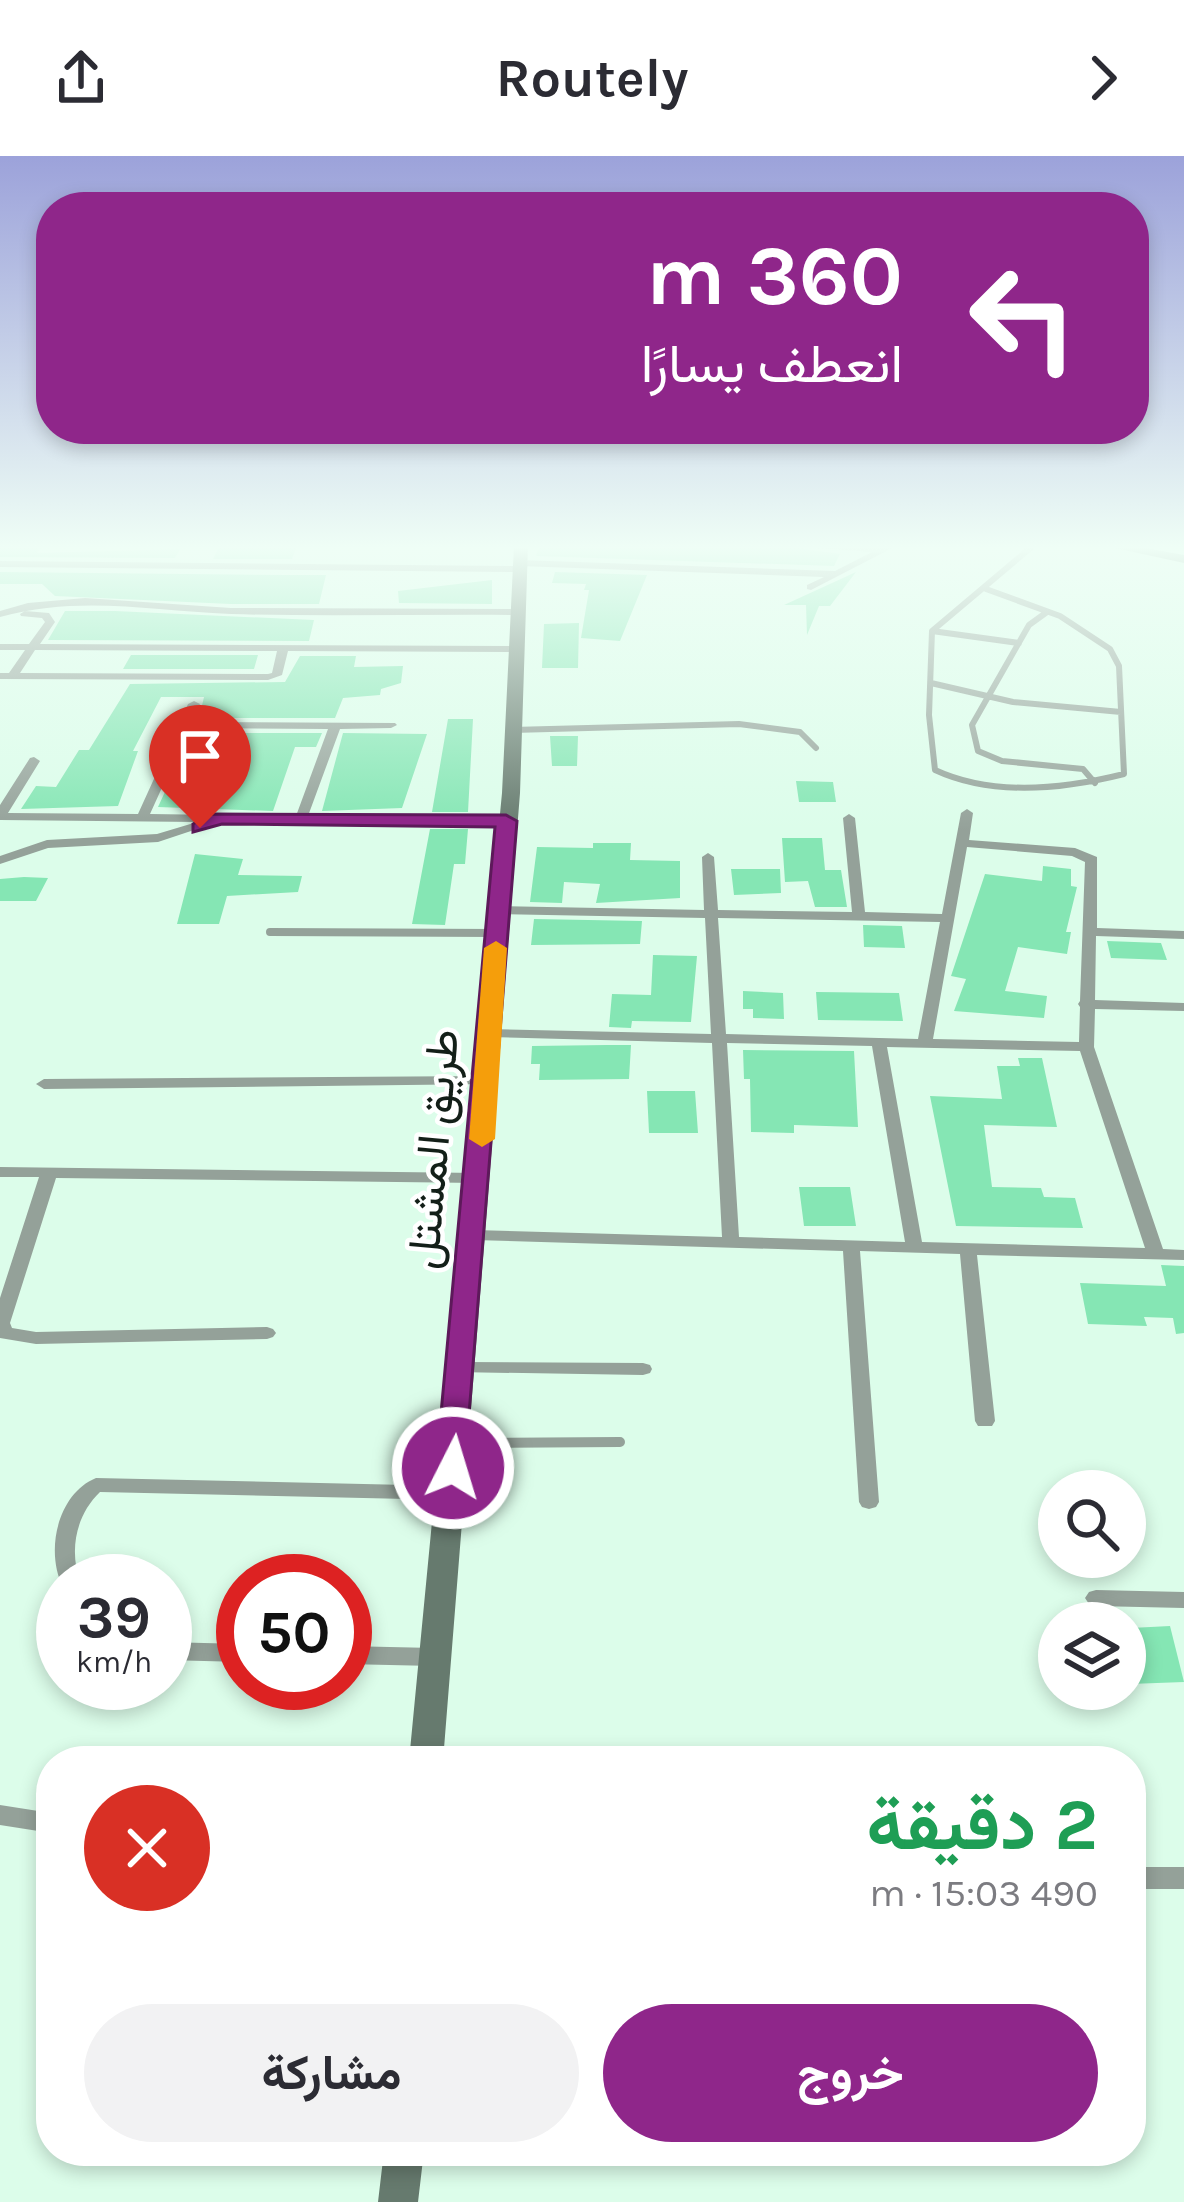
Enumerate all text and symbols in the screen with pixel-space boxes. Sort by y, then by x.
icon: share [48,45,114,111]
icon: forward [1070,45,1136,111]
text: Routely [496,46,688,110]
text: 360 m [646,227,903,325]
icon: left [945,240,1101,396]
text: انعطف يسارًا [641,332,903,396]
pin [149,705,251,828]
icon: arrive [167,723,233,789]
street label: طريق المشتل [397,1027,470,1271]
position arrow [390,1405,516,1531]
map controls [1038,1470,1146,1710]
button: search [1038,1470,1146,1578]
speed limit sign: 50 [216,1554,372,1710]
text: 39 [77,1582,151,1652]
button: layers [1038,1602,1146,1710]
text: km/h [76,1644,152,1680]
text: 2 دقيقة [866,1783,1098,1867]
button: close [84,1785,210,1911]
text: 490 m · 15:03 [869,1870,1098,1916]
button: مشاركة [84,2004,579,2142]
button: خروج [603,2004,1098,2142]

